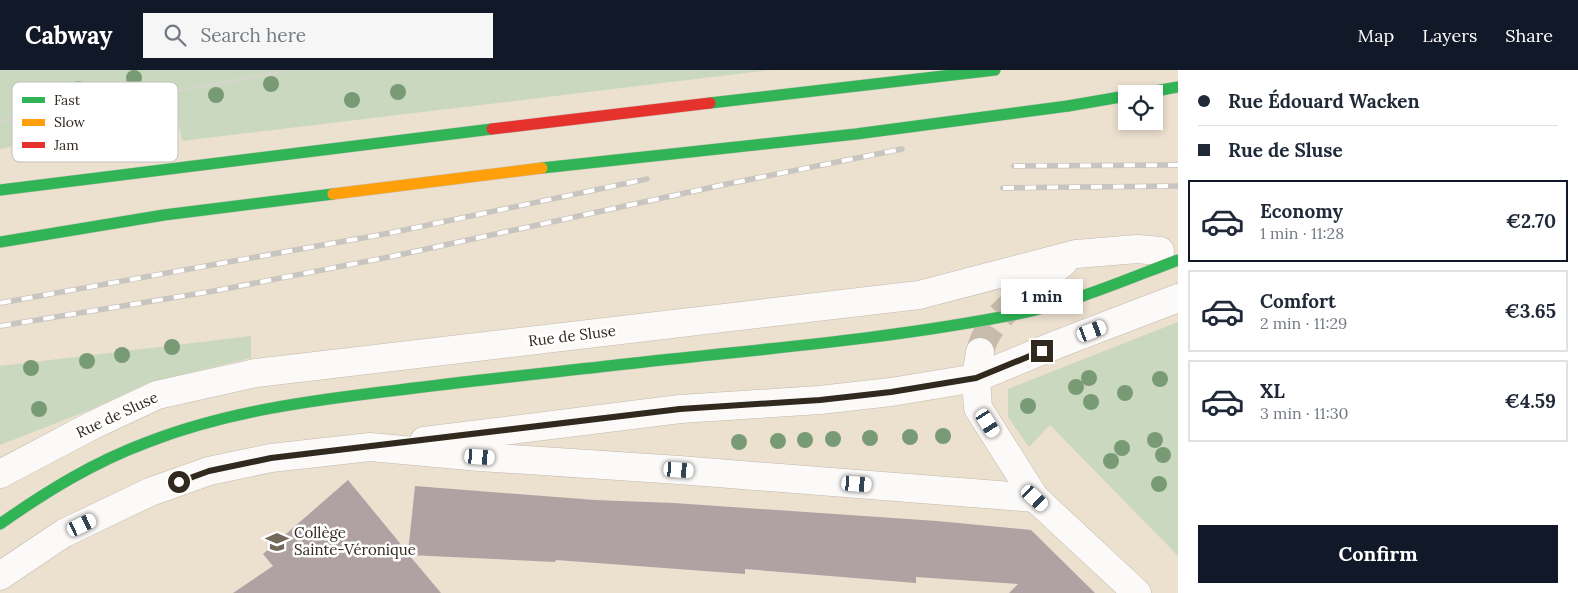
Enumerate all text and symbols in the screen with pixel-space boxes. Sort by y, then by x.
search box [143,13,493,58]
text: Cabway [25,20,113,51]
icon: search [161,21,189,49]
text: Search here [201,23,306,47]
text: Map [1358,24,1394,47]
text: Layers [1422,24,1477,47]
text: Share [1505,24,1553,47]
legend [12,82,178,162]
map controls [1118,85,1163,130]
button: locate [1118,85,1163,130]
text: Rue Édouard Wacken [1228,89,1420,113]
text: Fast [54,91,81,109]
text: Slow [54,113,86,131]
text: Jam [53,136,79,154]
text: Rue de Sluse [1228,138,1343,162]
icon: car [1200,199,1245,244]
text: Economy [1260,199,1343,223]
text: €2.70 [1506,209,1556,233]
text: 1 min · 11:28 [1260,223,1344,243]
callout: 1 min [1001,278,1083,314]
text: 1 min [1022,286,1062,306]
icon: car [1200,289,1245,334]
text: Comfort [1260,289,1336,313]
text: €3.65 [1504,299,1556,323]
text: 2 min · 11:29 [1260,313,1347,333]
car [1075,319,1108,343]
street label: Rue de Sluse [527,321,617,350]
route end [1031,340,1053,362]
icon: car [1200,379,1245,424]
text: XL [1260,379,1285,403]
street label: Rue de Sluse [73,387,161,442]
text: €4.59 [1505,389,1556,413]
text: 3 min · 11:30 [1260,403,1349,423]
car [973,406,1002,440]
car [464,448,495,466]
car [663,461,694,479]
route start [168,471,190,493]
car [841,475,872,493]
car [1018,482,1051,514]
car [65,512,98,538]
place label: Collège Sainte-Véronique [294,523,416,559]
button: Confirm [1198,525,1558,583]
school or university icon: Collège Sainte-Véronique [264,529,290,555]

